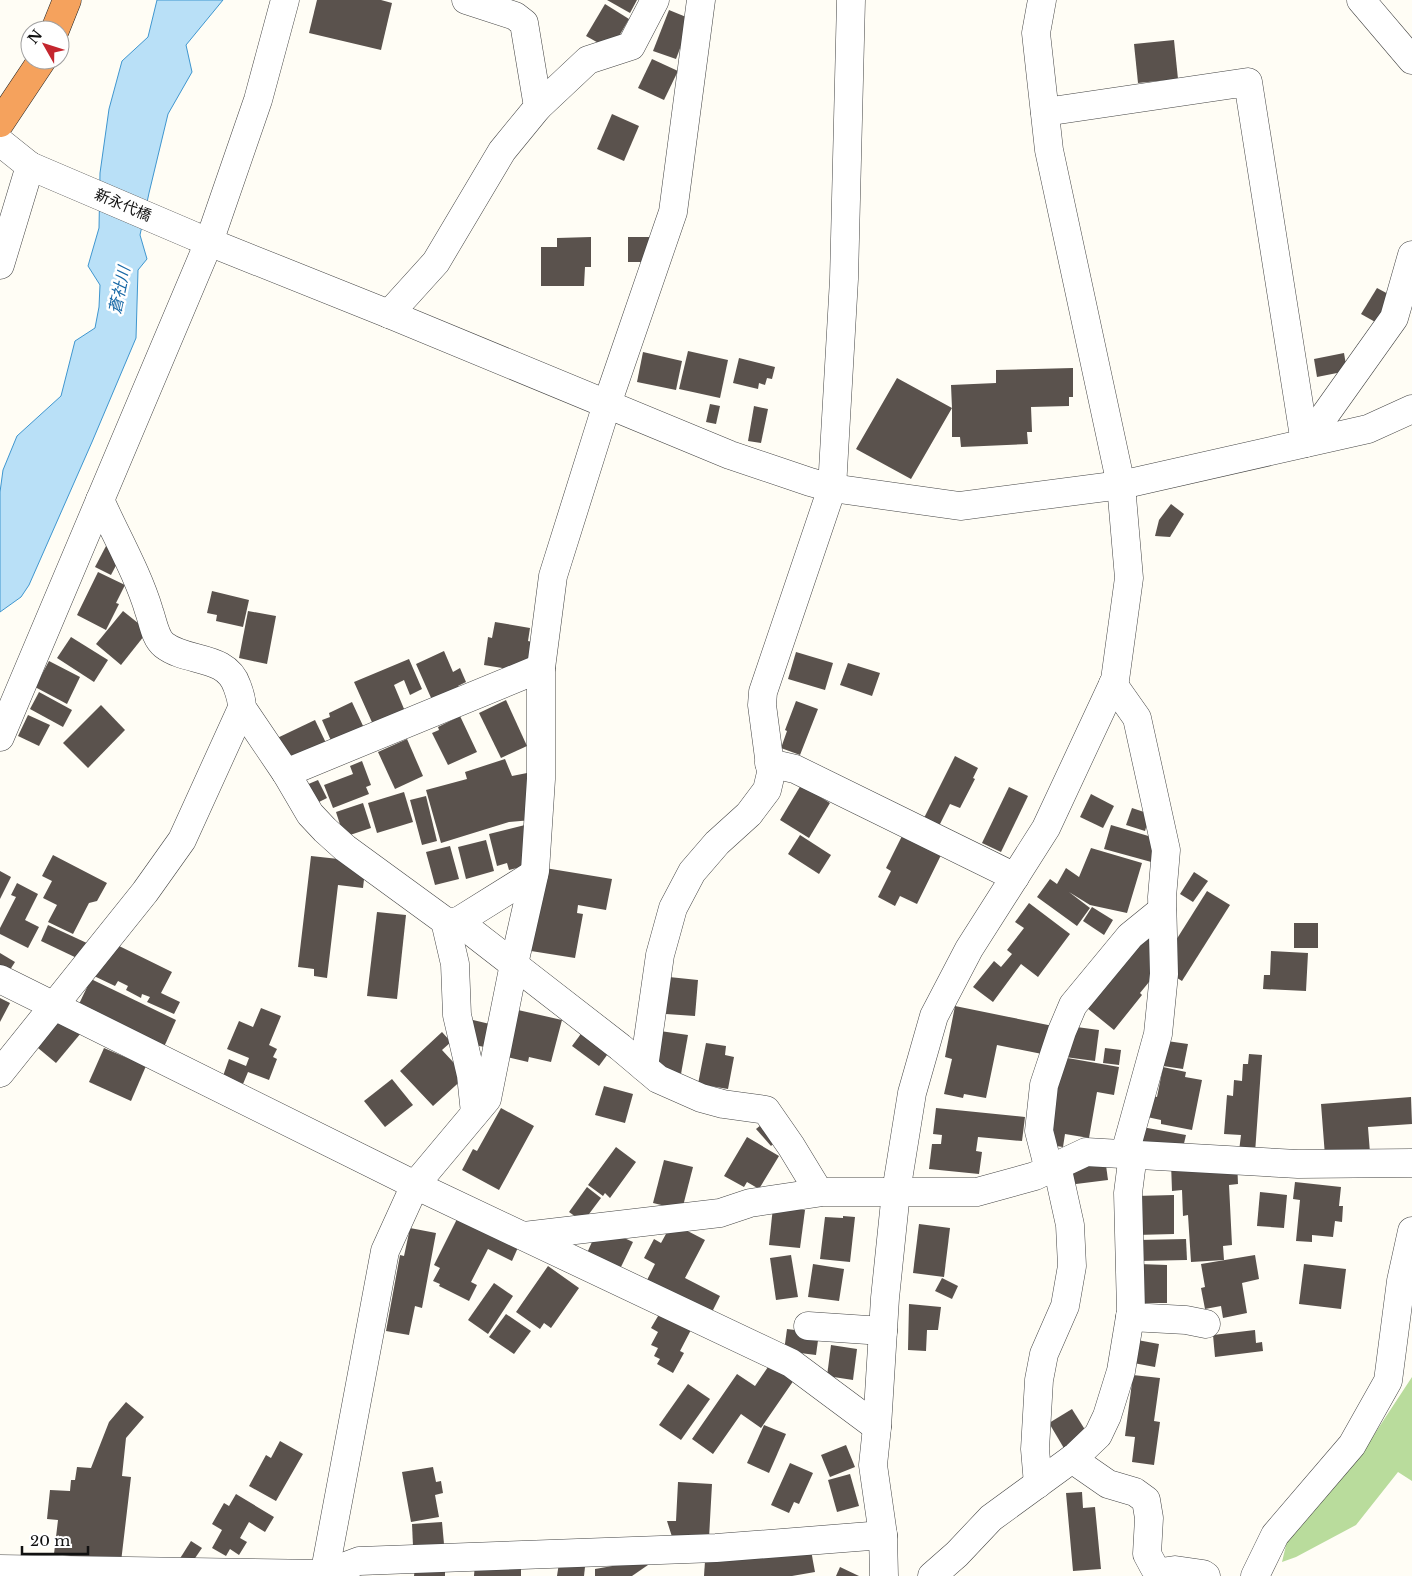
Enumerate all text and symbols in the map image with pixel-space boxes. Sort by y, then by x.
north arrow [20,20,70,70]
text: N [24,26,46,48]
street label: 新永代橋 [92,184,155,225]
water label: 蒼社川 [104,262,134,316]
scale bar [22,1524,89,1556]
text: 20 m [30,1531,70,1550]

